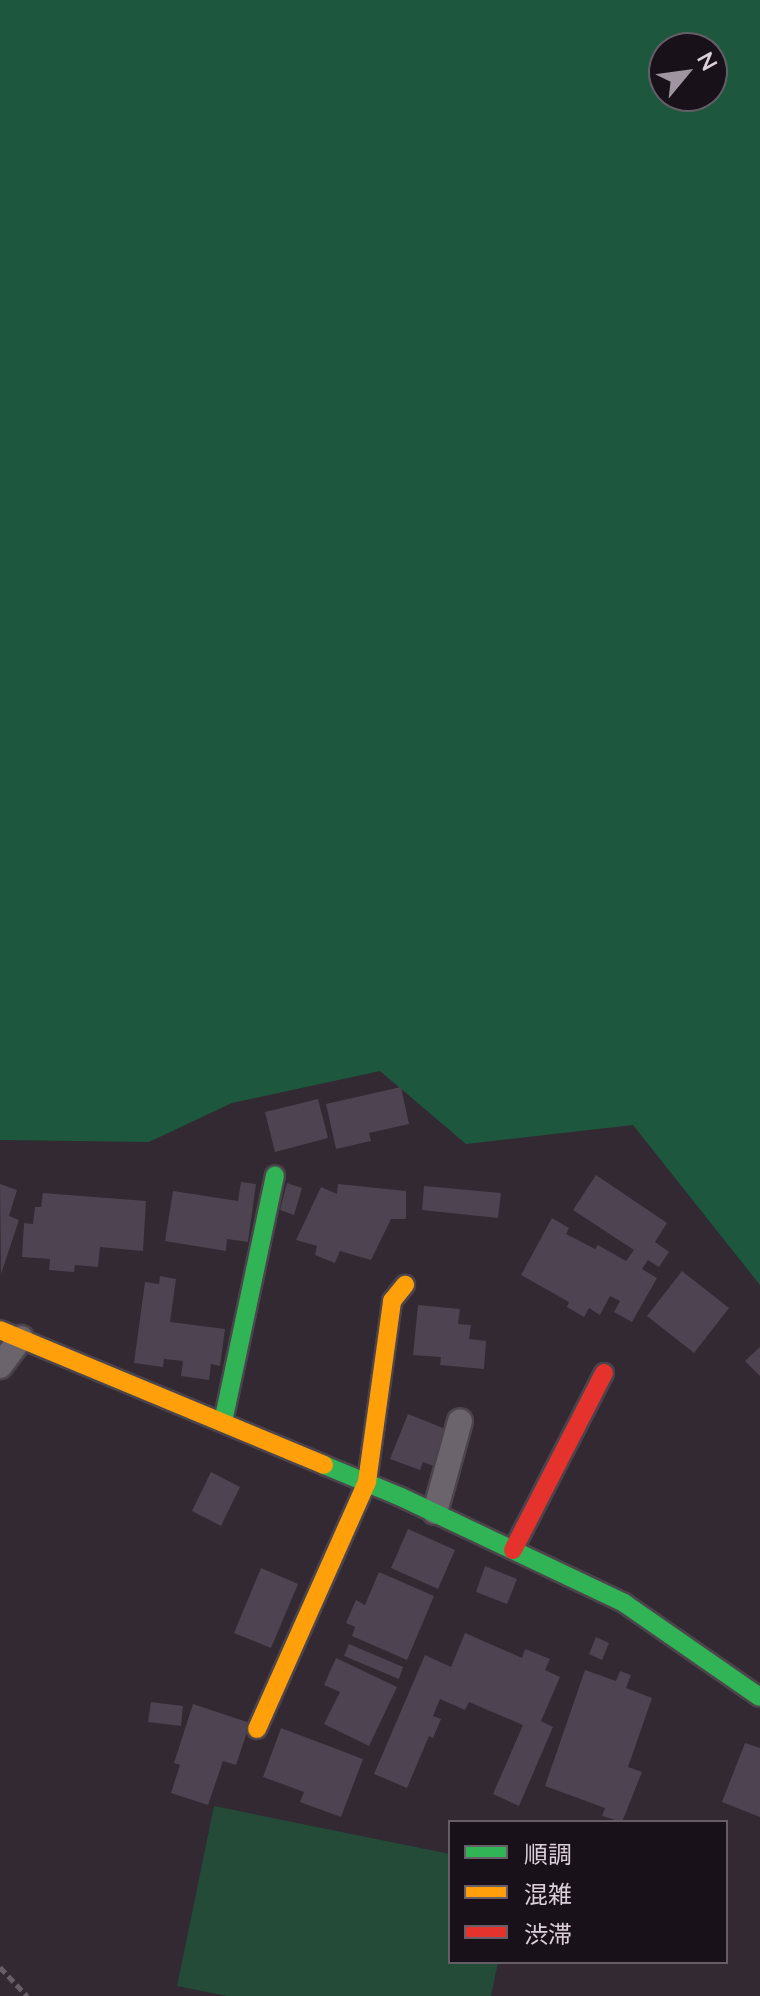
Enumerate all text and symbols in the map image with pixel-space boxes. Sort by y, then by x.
north arrow [648,32,728,112]
text: N [692,47,724,75]
legend [448,1820,728,1964]
text: 順調 [524,1839,572,1868]
text: 混雑 [524,1879,572,1908]
text: 渋滞 [524,1919,572,1948]

